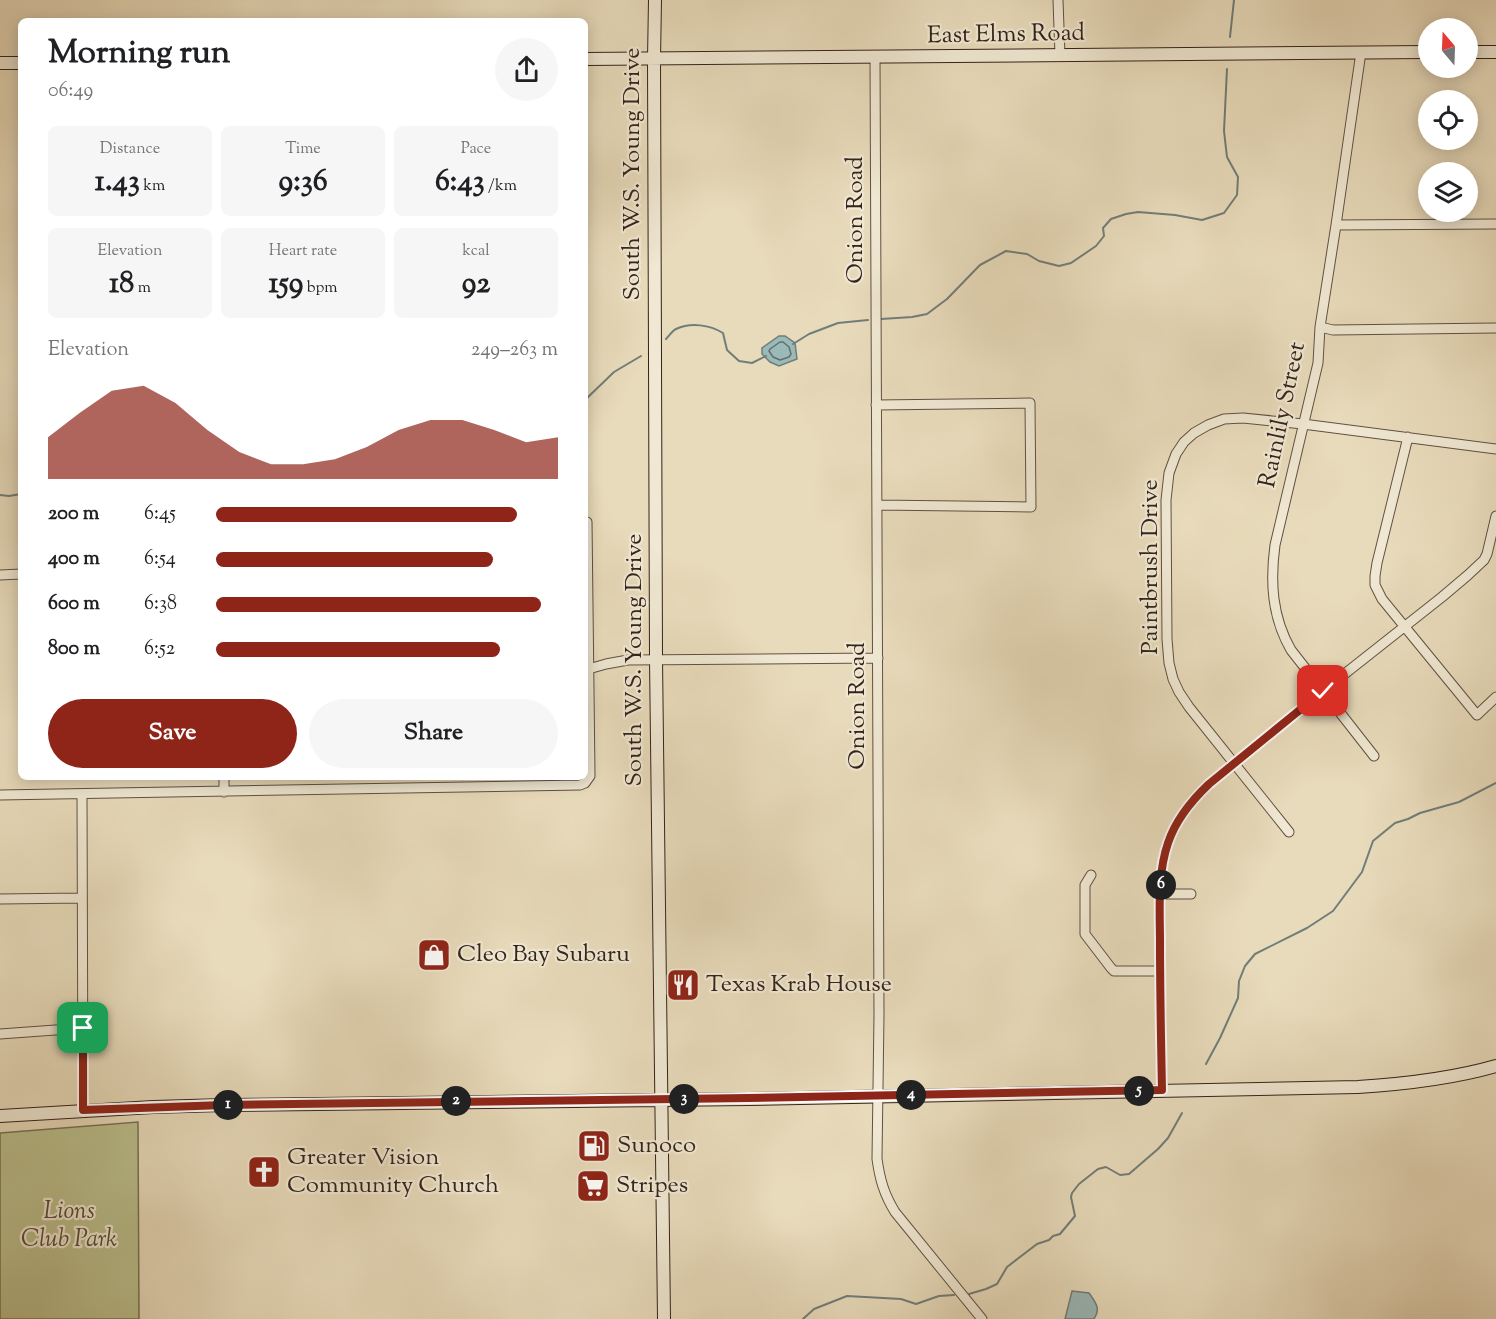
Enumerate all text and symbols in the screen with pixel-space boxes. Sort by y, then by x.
street label: East Elms Road [927,17,1086,53]
north arrow [1418,18,1478,78]
map controls [1418,18,1478,222]
text: Morning run [48,30,230,78]
button: share [495,38,558,101]
street label: South W.S. Young Drive [616,47,650,301]
text: 06:49 [48,77,93,106]
button: locate [1418,90,1478,150]
text: Distance [100,138,160,161]
text: Time [285,138,321,161]
text: Pace [461,138,491,161]
street label: Onion Road [839,156,873,284]
text: 1.43 [95,161,140,204]
text: 9:36 [278,161,328,204]
text: 6:43 [435,161,485,204]
button: layers [1418,162,1478,222]
text: km [140,175,165,198]
text: /km [485,175,517,198]
text: Elevation [98,240,162,263]
text: Heart rate [269,240,337,263]
text: kcal [462,240,490,263]
text: 18 [109,263,134,306]
text: 159 [268,263,303,306]
text: 92 [462,263,490,306]
text: m [134,277,151,300]
text: bpm [303,277,338,300]
text: Elevation [48,336,129,365]
text: 249–263 m [471,336,558,365]
street label: Rainlily Street [1251,339,1315,491]
street label: Paintbrush Drive [1134,479,1168,655]
text: 200 m [48,500,99,529]
text: 6:45 [144,500,176,529]
street label: South W.S. Young Drive [618,533,652,787]
text: 400 m [48,545,100,574]
text: 6:54 [144,545,176,574]
text: 600 m [48,590,100,619]
text: 6:38 [144,590,177,619]
text: 800 m [48,635,100,664]
text: 6:52 [144,635,175,664]
street label: Onion Road [841,642,875,770]
pin [1297,665,1348,716]
icon: check [1306,674,1339,707]
button: Save [48,699,297,768]
button: Share [309,699,558,768]
pin: 6 [1146,870,1176,900]
text: 6 [1157,873,1165,896]
shop icon: Cleo Bay Subaru [416,937,452,973]
place label: Cleo Bay Subaru [457,938,630,972]
restaurant icon: Texas Krab House [665,967,701,1003]
place label: Texas Krab House [706,968,892,1002]
pin [57,1002,108,1053]
icon: arrive [66,1011,99,1044]
pin: 5 [1124,1076,1154,1106]
text: 5 [1136,1079,1142,1102]
pin: 4 [896,1080,926,1110]
text: 4 [907,1083,915,1106]
pin: 3 [669,1084,699,1114]
pin: 2 [441,1086,471,1116]
text: 3 [681,1087,687,1110]
text: 2 [452,1089,460,1112]
pin: 1 [213,1090,243,1120]
text: 1 [225,1093,231,1116]
fuel station icon: Sunoco [576,1128,612,1164]
place label: Sunoco [617,1129,696,1163]
place label: Greater Vision Community Church [287,1141,499,1203]
church icon: Greater Vision Community Church [246,1154,282,1190]
supermarket icon: Stripes [575,1168,611,1204]
place label: Stripes [616,1169,688,1203]
park label: Lions Club Park [21,1195,117,1257]

